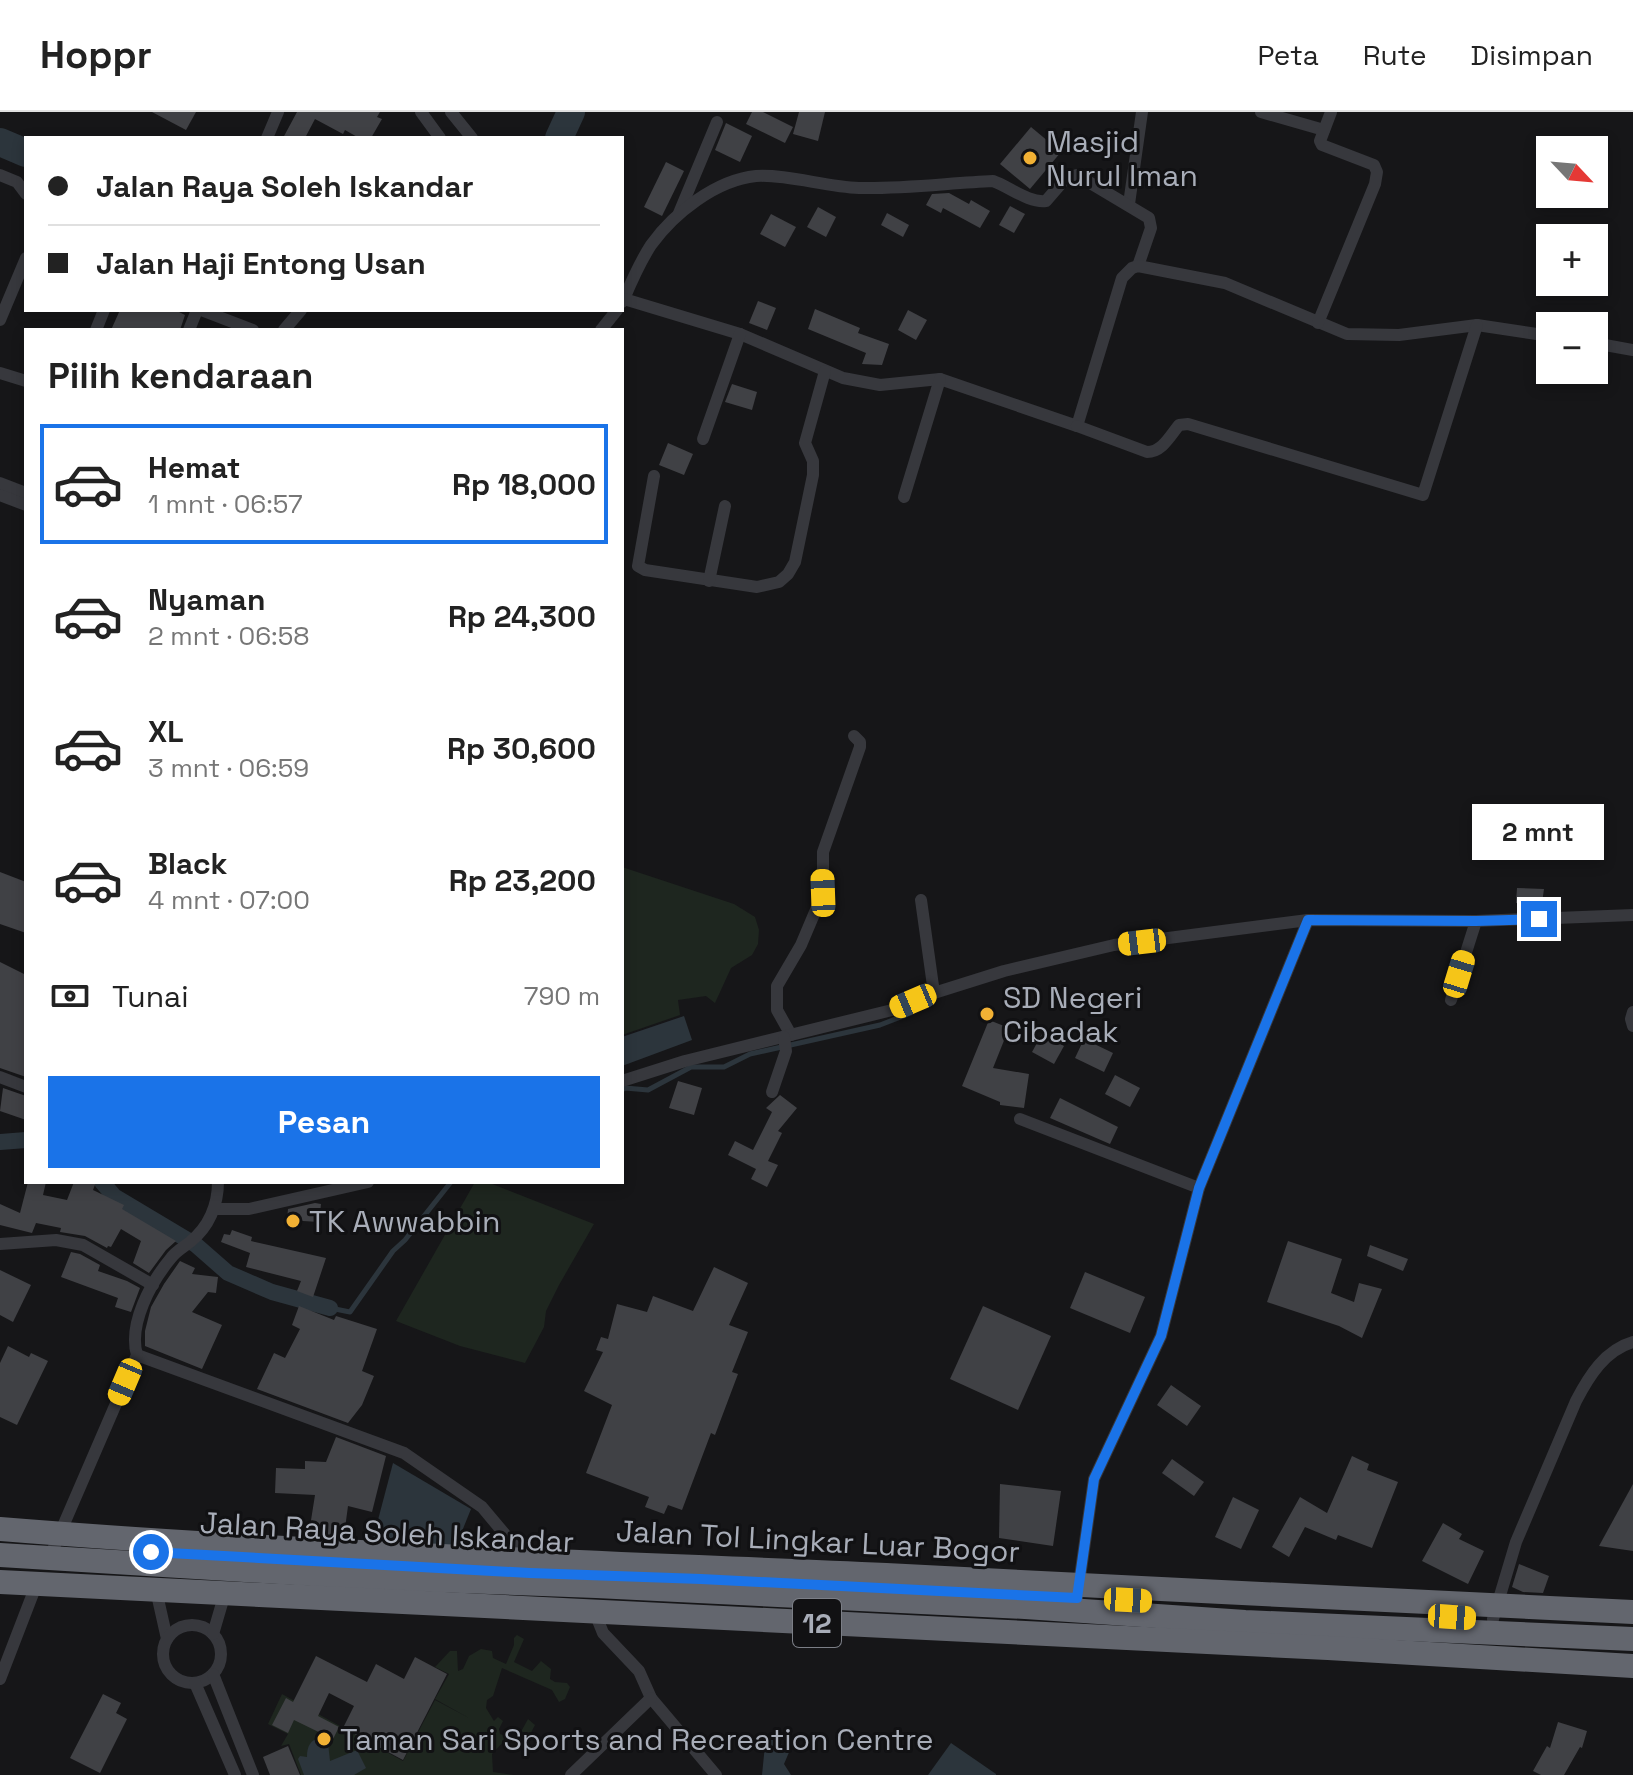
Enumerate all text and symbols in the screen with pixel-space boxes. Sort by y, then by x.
text: Hoppr [40,31,152,79]
text: Peta [1258,37,1319,73]
text: Rute [1363,37,1427,73]
text: Disimpan [1471,37,1593,73]
place label: Masjid Nurul Iman [1046,122,1198,195]
north arrow [1536,136,1608,208]
map controls [1536,136,1608,384]
marker: Masjid Nurul Iman [1021,149,1039,167]
text: Jalan Raya Soleh Iskandar [96,167,474,206]
button: + [1536,224,1608,296]
text: Jalan Haji Entong Usan [96,244,426,283]
button: − [1536,312,1608,384]
text: Pilih kendaraan [48,353,313,399]
icon: car [52,448,124,520]
text: Hemat [148,448,241,487]
text: Rp 18,000 [452,465,596,504]
text: 1 mnt · 06:57 [148,487,303,521]
icon: car [52,580,124,652]
text: Nyaman [148,580,265,619]
text: Rp 24,300 [448,597,596,636]
text: 2 mnt · 06:58 [148,619,309,653]
icon: car [52,712,124,784]
text: XL [148,712,184,751]
text: Rp 30,600 [447,729,596,768]
text: 3 mnt · 06:59 [148,751,309,785]
callout: 2 mnt [1473,803,1605,859]
text: 2 mnt [1502,815,1574,849]
icon: car [52,844,124,916]
text: Black [148,844,227,883]
text: Rp 23,200 [449,861,596,900]
car [810,869,836,917]
text: 4 mnt · 07:00 [148,883,310,917]
route end [1521,901,1557,937]
car [1117,927,1167,957]
car [1441,948,1477,1000]
icon: cash [48,974,92,1018]
text: Tunai [112,977,189,1016]
place label: SD Negeri Cibadak [1003,978,1142,1051]
text: 790 m [524,979,600,1013]
car [886,981,940,1021]
marker: SD Negeri Cibadak [978,1005,996,1023]
button: Pesan [48,1076,600,1168]
place label: TK Awwabbin [309,1202,500,1241]
marker: TK Awwabbin [284,1212,302,1230]
car [105,1355,145,1409]
street label: Jalan Raya Soleh Iskandar [199,1503,575,1561]
street label: Jalan Tol Lingkar Luar Bogor [615,1511,1021,1571]
route start [133,1534,169,1570]
car [1103,1587,1153,1613]
road number: 12 [793,1599,841,1647]
car [1427,1603,1477,1631]
place label: Taman Sari Sports and Recreation Centre [340,1720,934,1759]
marker: Taman Sari Sports and Recreation Centre [315,1730,333,1748]

